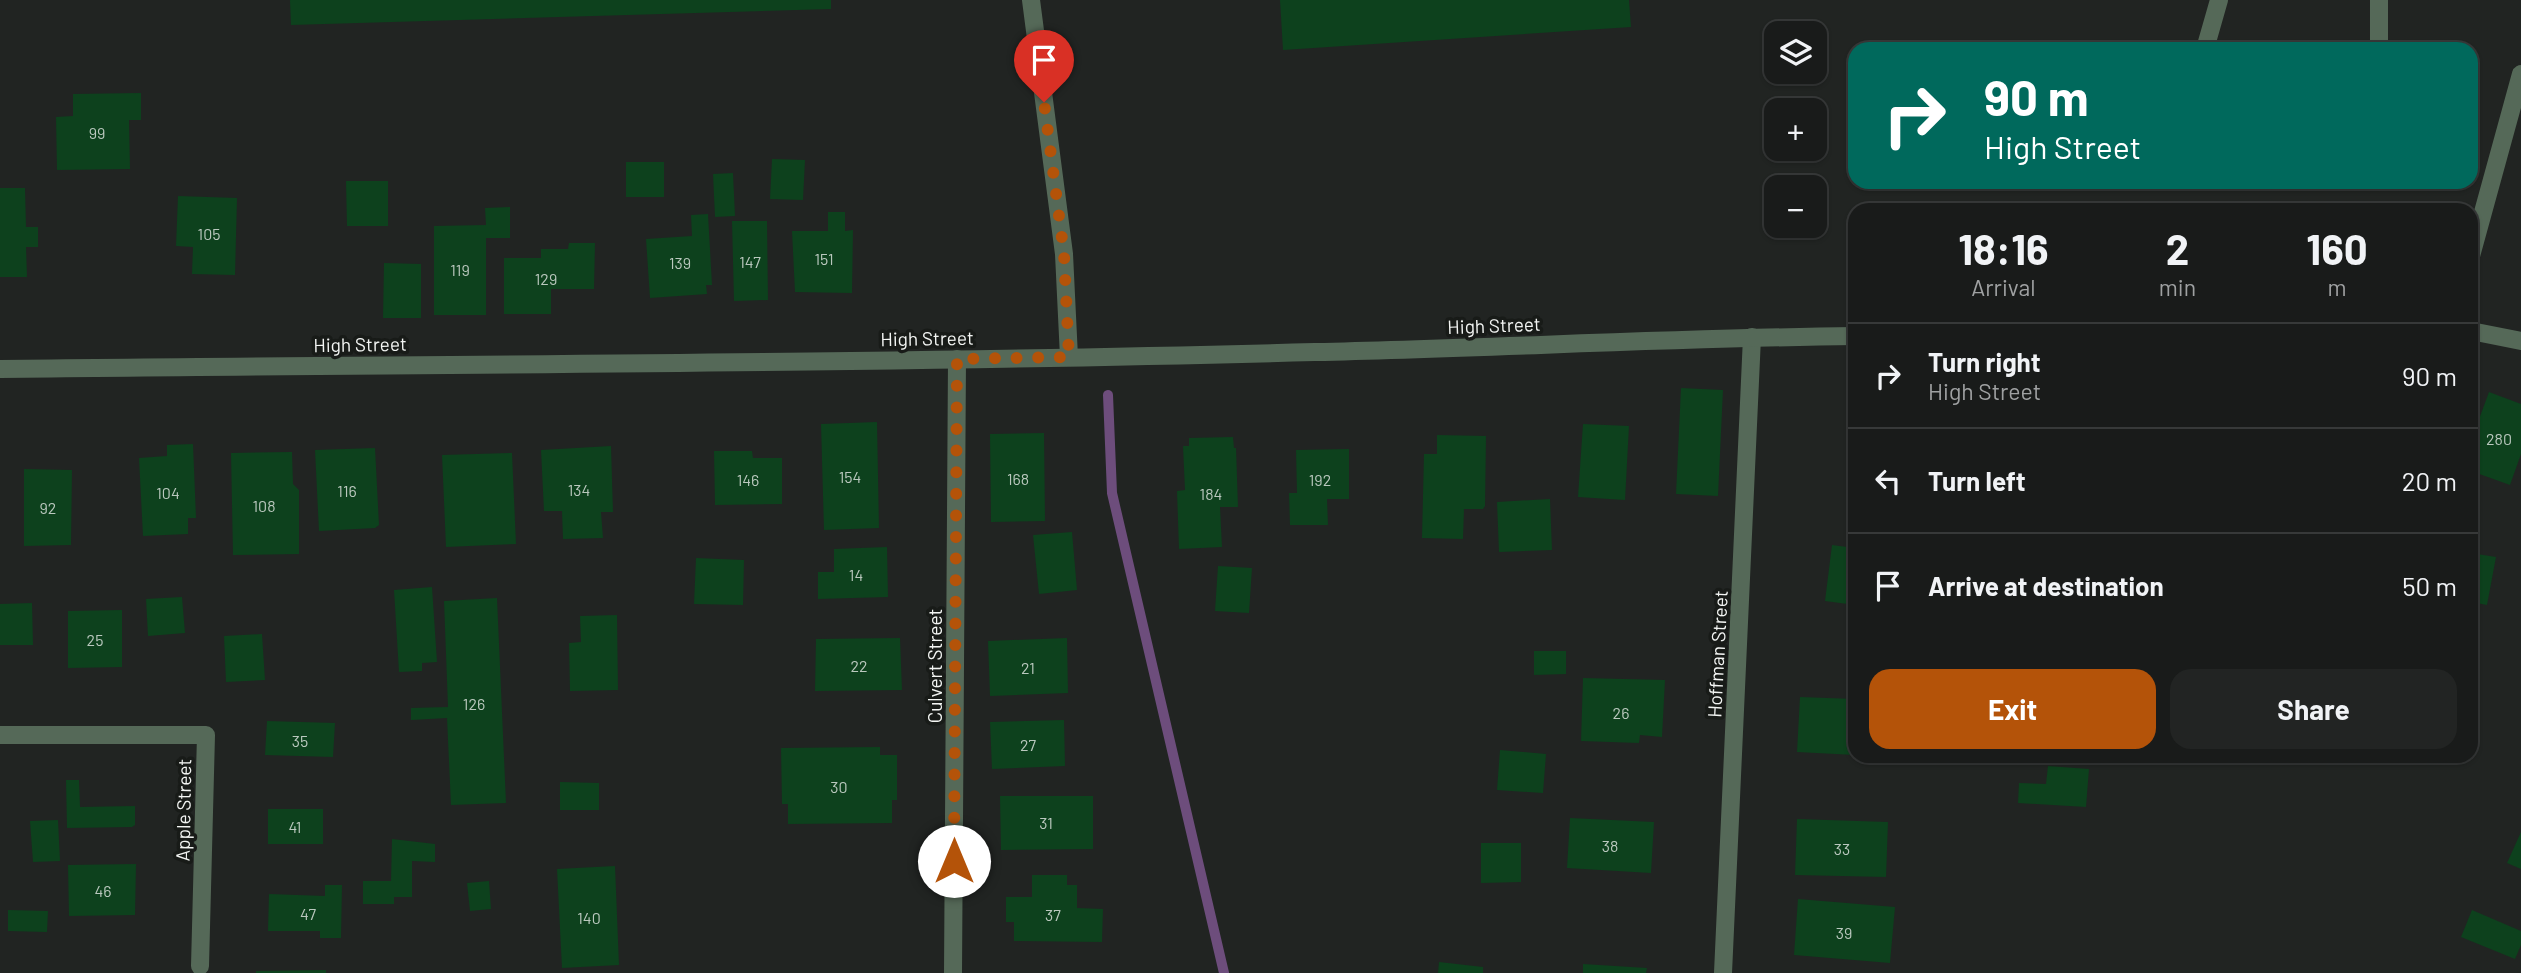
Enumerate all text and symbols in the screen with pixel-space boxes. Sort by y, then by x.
map controls [1764,21,1827,238]
button: layers [1764,21,1827,84]
pin [1014,30,1074,102]
icon: arrive [1025,41,1063,79]
text: 90 m [1984,67,2089,126]
icon: right [1869,70,1960,161]
button: + [1764,98,1827,161]
house number: 99 [89,123,105,142]
text: High Street [1984,127,2141,165]
button: − [1764,175,1827,238]
text: 18:16 [1958,223,2049,273]
text: 2 [2166,223,2189,273]
text: 160 [2306,223,2368,273]
house number: 105 [198,224,220,243]
house number: 151 [815,249,833,268]
house number: 147 [739,252,761,271]
house number: 139 [669,253,691,272]
house number: 119 [450,260,470,279]
house number: 129 [535,269,557,288]
text: Arrival [1971,273,2036,301]
text: min [2159,273,2196,301]
text: m [2328,273,2347,301]
street label: High Street [1447,312,1541,338]
street label: High Street [880,326,974,350]
street label: High Street [313,332,407,356]
text: Turn right [1928,346,2041,377]
icon: right [1869,357,1907,395]
text: 90 m [2402,360,2457,391]
text: High Street [1928,377,2041,405]
house number: 280 [2486,429,2512,448]
icon: left [1869,462,1907,500]
text: Turn left [1928,465,2026,496]
text: 20 m [2402,465,2457,496]
house number: 154 [839,467,861,486]
house number: 168 [1007,469,1029,488]
house number: 146 [737,470,759,489]
house number: 192 [1309,470,1331,489]
house number: 134 [568,480,590,499]
house number: 116 [337,481,357,500]
house number: 104 [156,483,180,502]
house number: 184 [1200,484,1222,503]
house number: 108 [253,496,275,515]
house number: 92 [40,498,56,517]
house number: 14 [849,565,863,584]
icon: arrive [1869,567,1907,605]
text: Arrive at destination [1928,570,2164,601]
text: 50 m [2402,570,2457,601]
street label: Hoffman Street [1702,590,1732,718]
street label: Culvert Street [923,609,946,723]
house number: 25 [87,630,103,649]
house number: 22 [850,656,868,675]
house number: 21 [1021,658,1035,677]
button: Exit [1869,669,2156,749]
button: Share [2170,669,2457,749]
house number: 126 [463,694,485,713]
house number: 26 [1613,703,1629,722]
house number: 35 [292,731,308,750]
house number: 27 [1020,735,1036,754]
street label: Apple Street [171,758,195,862]
house number: 30 [830,777,848,796]
house number: 31 [1039,813,1053,832]
house number: 41 [289,817,301,836]
position arrow [917,824,991,898]
house number: 38 [1602,836,1618,855]
house number: 33 [1834,839,1850,858]
house number: 46 [94,881,112,900]
house number: 47 [300,904,316,923]
house number: 37 [1045,905,1061,924]
house number: 140 [577,908,601,927]
house number: 39 [1836,923,1852,942]

